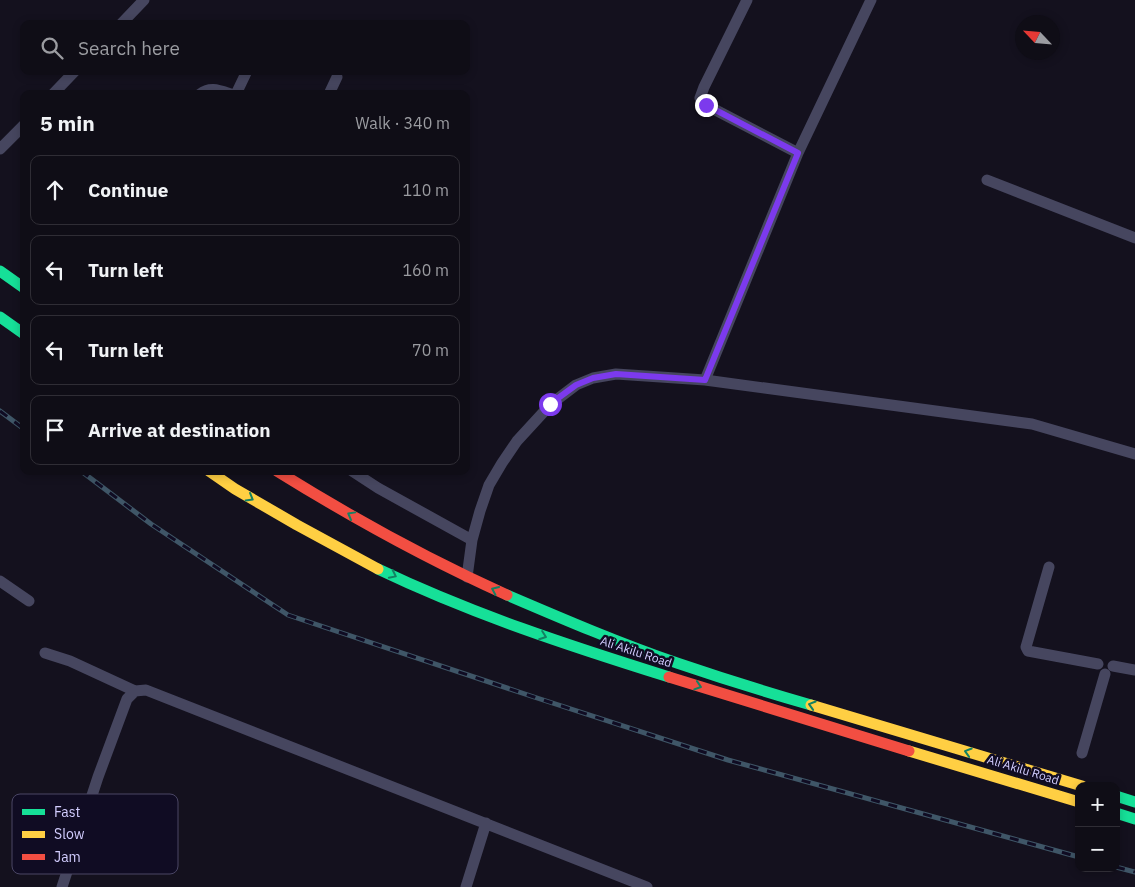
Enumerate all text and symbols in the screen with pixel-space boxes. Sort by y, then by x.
north arrow [1015,15,1060,60]
search box [20,20,470,75]
icon: search [38,34,66,62]
text: Search here [78,36,180,60]
route end [695,94,718,117]
text: 5 min [40,109,95,137]
text: Walk · 340 m [355,113,450,133]
icon: ahead [41,176,69,204]
text: Continue [88,178,168,202]
text: 110 m [402,180,449,200]
icon: left [41,256,69,284]
text: Turn left [88,258,164,282]
text: 160 m [402,260,449,280]
icon: left [41,336,69,364]
text: Turn left [88,338,164,362]
text: 70 m [412,340,449,360]
route start [539,393,562,416]
icon: arrive [41,416,69,444]
text: Arrive at destination [88,418,271,442]
one-way arrow [244,491,253,501]
one-way arrow [347,512,356,522]
one-way arrow [387,569,396,579]
one-way arrow [491,585,500,596]
one-way arrow [538,630,547,640]
street label: Ali Akilu Road [598,633,674,670]
one-way arrow [693,680,701,690]
one-way arrow [808,701,817,711]
one-way arrow [964,747,972,757]
street label: Ali Akilu Road [985,751,1061,788]
map controls [1075,782,1120,872]
button: + [1075,782,1120,827]
legend [12,794,178,874]
text: Fast [54,803,80,821]
text: Slow [54,825,85,843]
button: − [1075,827,1120,872]
text: Jam [54,848,81,866]

